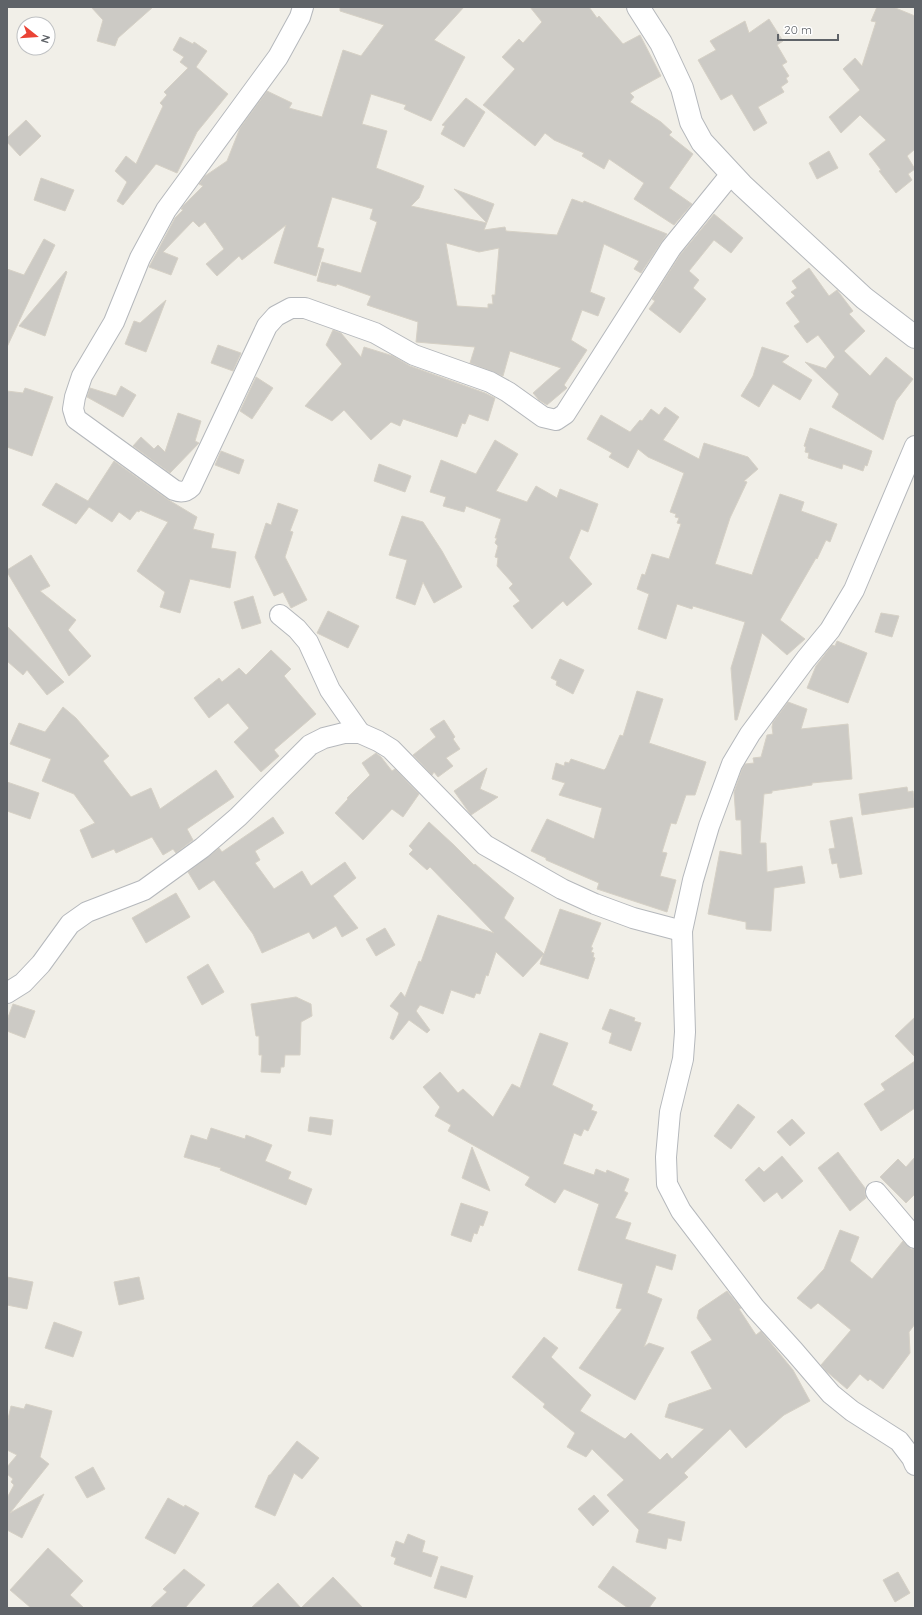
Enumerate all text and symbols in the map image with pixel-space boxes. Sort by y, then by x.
north arrow [16,16,56,56]
scale bar [778,16,838,42]
text: 20 m [784,22,812,37]
text: N [38,33,53,45]

